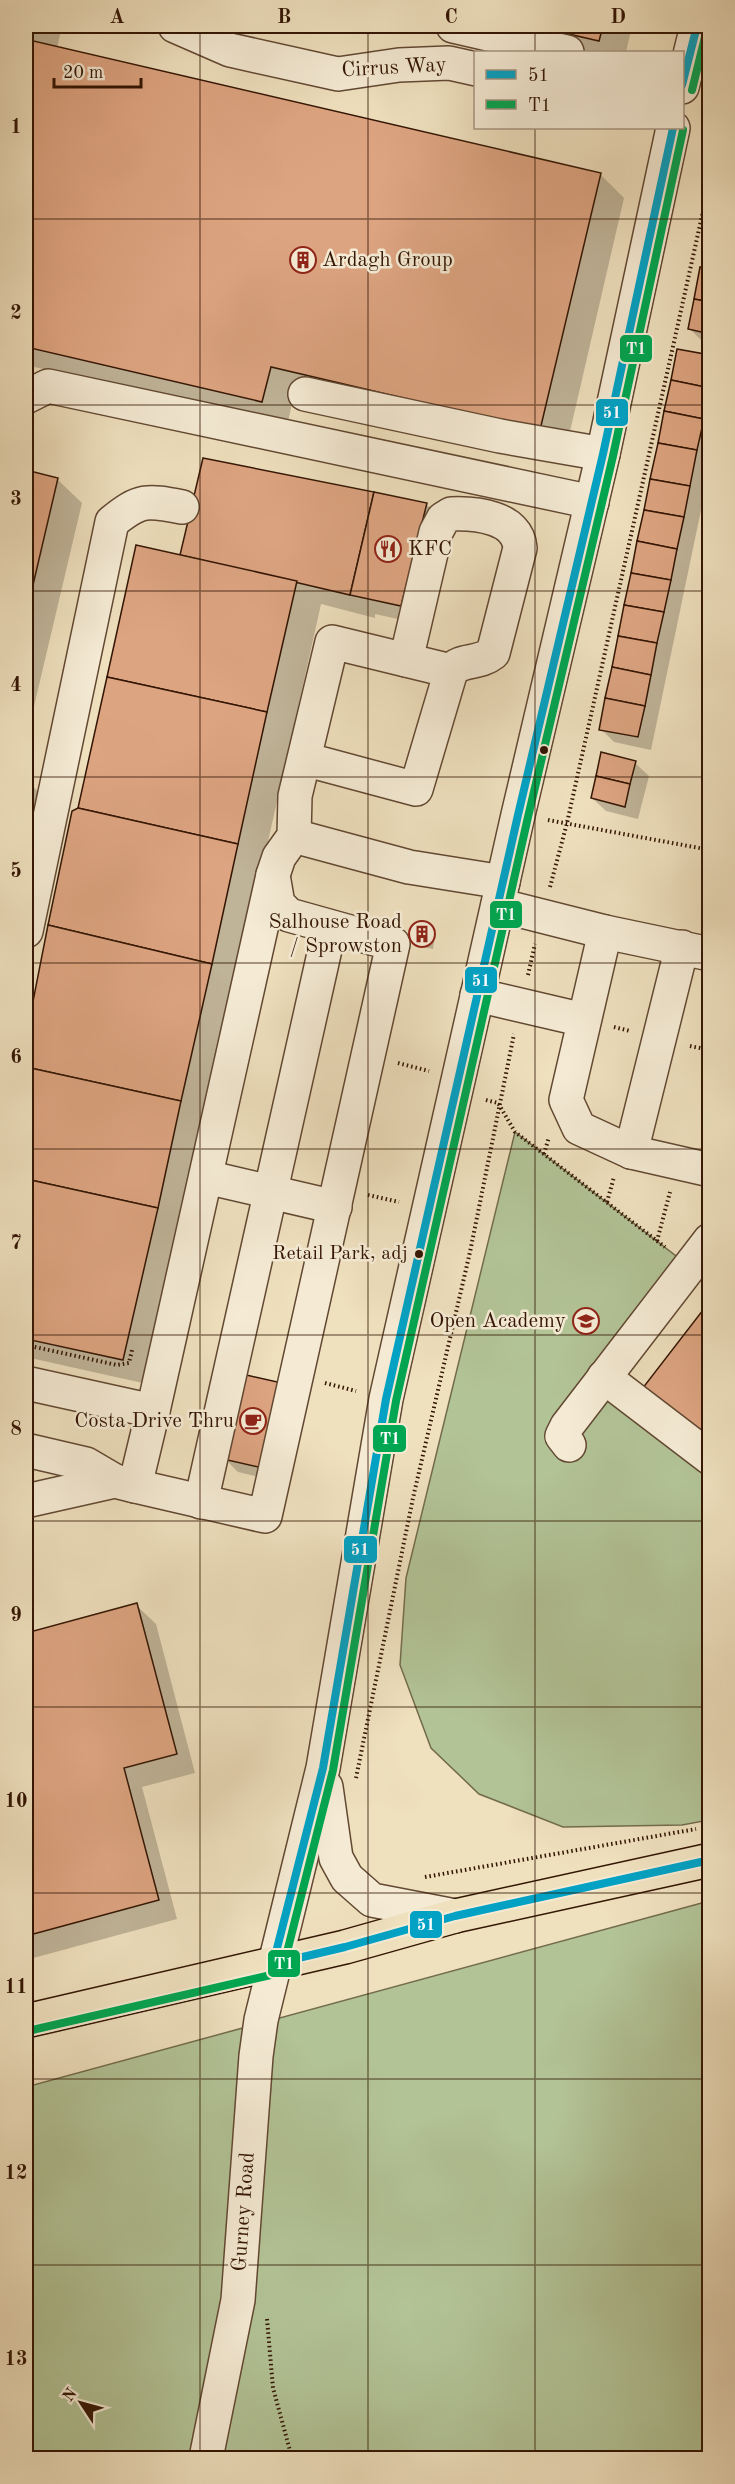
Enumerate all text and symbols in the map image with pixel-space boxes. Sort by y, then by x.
text: A [109,8,125,28]
text: B [277,8,291,28]
text: C [444,8,458,28]
text: D [610,8,626,28]
scale bar [54,51,141,89]
legend [474,51,684,129]
street label: Cirrus Way [341,55,447,81]
text: 20 m [63,64,103,82]
text: 51 [528,67,549,85]
text: T1 [528,97,551,115]
text: 1 [10,118,22,138]
building icon: Ardagh Group [288,245,318,275]
place label: Ardagh Group [322,250,453,271]
text: 2 [10,304,22,324]
line badge: T1 [619,334,653,363]
text: T1 [626,342,646,358]
line badge: 51 [595,398,629,427]
text: 51 [603,406,621,422]
text: 3 [10,490,22,510]
restaurant icon: KFC [373,534,403,564]
place label: KFC [408,539,452,560]
text: 4 [10,676,22,696]
unlabelled marker [538,744,550,756]
text: 5 [10,861,22,882]
line badge: T1 [489,900,523,929]
text: T1 [496,908,516,924]
place label: Salhouse Road / Sprowston [268,912,402,957]
building icon: Salhouse Road / Sprowston [407,919,437,949]
line badge: 51 [464,966,498,994]
text: 51 [472,974,490,990]
text: 6 [10,1048,22,1068]
text: 7 [10,1234,22,1254]
place label: Retail Park, adj [272,1244,408,1264]
marker: Retail Park, adj [413,1248,425,1260]
school or university icon: Open Academy [571,1306,601,1336]
place label: Open Academy [430,1311,566,1332]
cafe icon: Costa Drive Thru [238,1406,268,1436]
place label: Costa Drive Thru [74,1411,234,1432]
text: 8 [10,1420,22,1440]
line badge: T1 [372,1424,407,1453]
text: T1 [380,1432,400,1448]
line badge: 51 [343,1535,378,1564]
text: 51 [351,1543,369,1559]
text: 9 [10,1606,22,1626]
text: 10 [4,1792,28,1812]
line badge: 51 [409,1910,443,1939]
text: 51 [417,1918,435,1934]
line badge: T1 [267,1949,301,1978]
text: T1 [274,1957,294,1973]
text: 11 [4,1978,28,1998]
street label: Gurney Road [229,2152,259,2272]
text: 12 [4,2164,28,2184]
text: 13 [4,2350,28,2370]
north arrow [51,2373,111,2433]
text: N [60,2385,81,2405]

